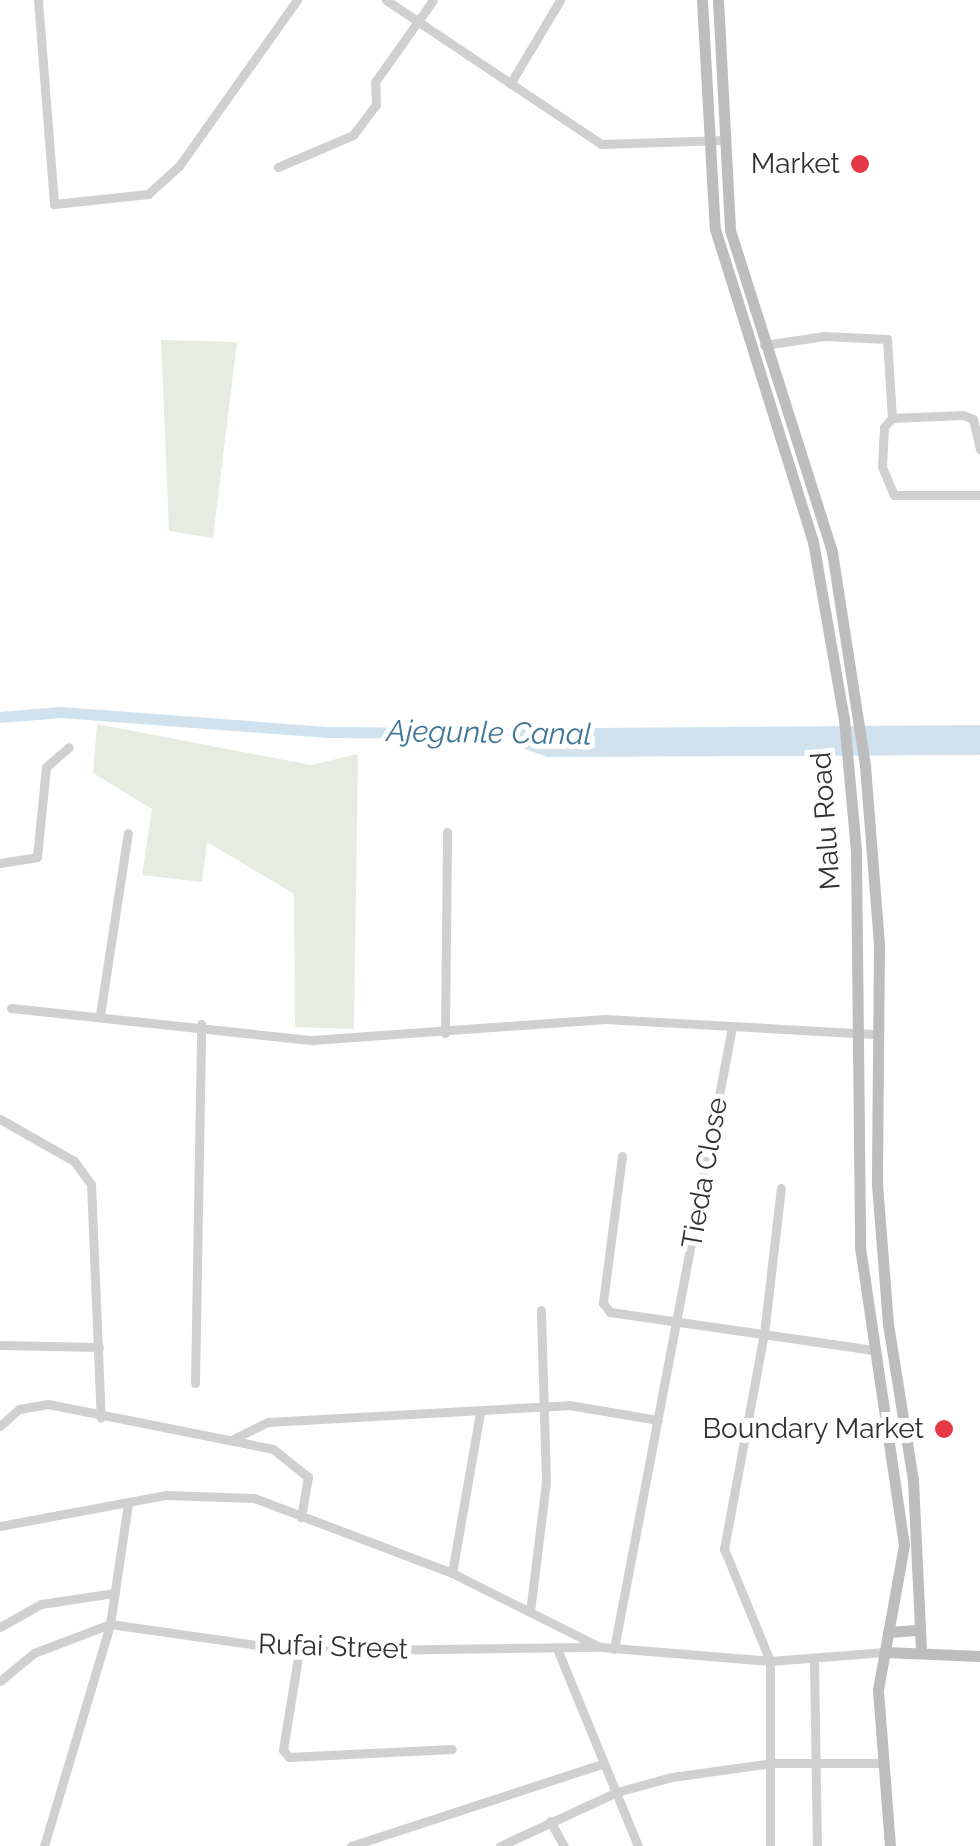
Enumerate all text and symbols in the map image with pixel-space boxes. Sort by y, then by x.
place label: Market [751,147,840,181]
marker: Market [849,153,871,175]
water label: Ajegunle Canal [386,713,592,753]
street label: Malu Road [804,751,848,891]
street label: Tieda Close [675,1095,735,1251]
place label: Boundary Market [702,1412,924,1446]
marker: Boundary Market [933,1418,955,1440]
street label: Rufai Street [257,1628,409,1666]

